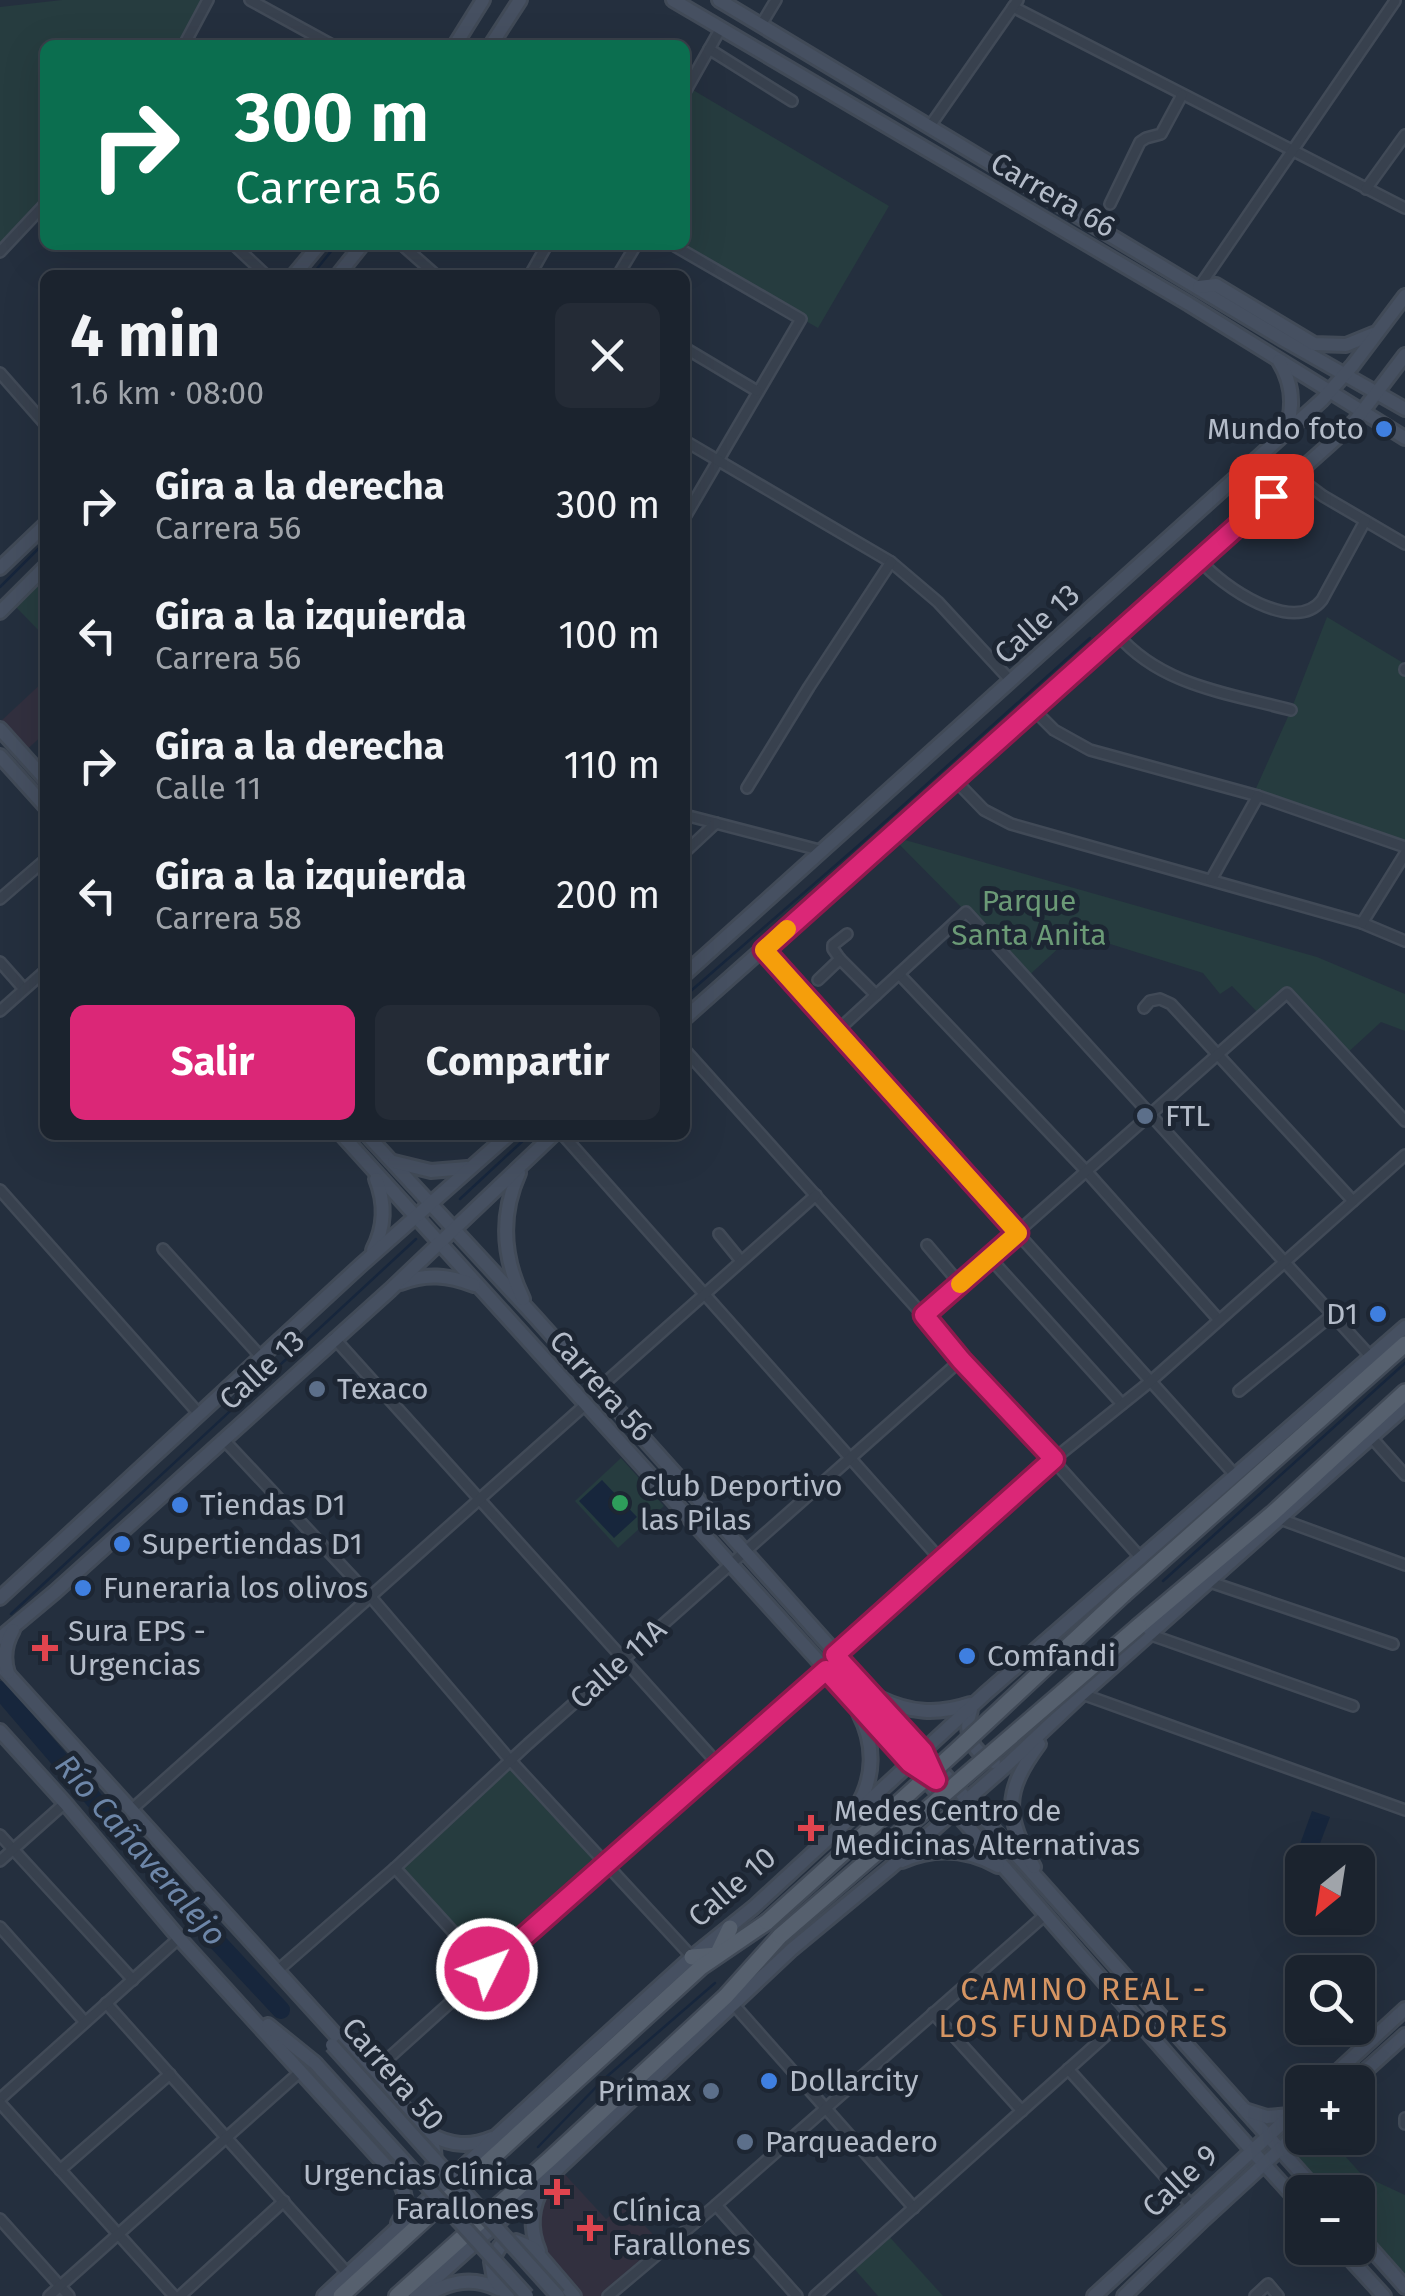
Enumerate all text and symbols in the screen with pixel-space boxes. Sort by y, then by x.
text: 300 m [235,76,429,160]
icon: right [70,80,200,210]
street label: Carrera 66 [984,145,1122,245]
text: Carrera 56 [235,161,441,215]
text: 4 min [70,300,220,372]
button: close [555,303,660,408]
text: 1.6 km · 08:00 [70,374,264,412]
place label: Mundo foto [1207,411,1364,447]
marker: Mundo foto [1373,418,1395,440]
pin [1229,454,1314,539]
text: Gira a la derecha [155,463,445,509]
icon: arrive [1244,469,1299,524]
icon: right [70,478,125,533]
text: 300 m [556,482,660,528]
text: Carrera 56 [155,509,301,547]
street label: Calle 13 [987,576,1087,672]
text: Gira a la izquierda [155,593,467,639]
icon: left [70,608,125,663]
text: 100 m [559,612,660,658]
text: Carrera 56 [155,639,301,677]
text: Gira a la derecha [155,723,445,769]
icon: right [70,738,125,793]
text: 110 m [564,742,660,788]
text: Calle 11 [155,769,261,807]
text: Gira a la izquierda [155,853,467,899]
icon: left [70,868,125,923]
text: 200 m [556,872,660,918]
park label: Parque Santa Anita [951,883,1107,953]
text: Carrera 58 [155,899,302,937]
button: Salir [70,1005,355,1120]
button: Compartir [375,1005,660,1120]
place label: FTL [1165,1098,1210,1134]
marker: FTL [1134,1105,1156,1127]
place label: D1 [1326,1296,1358,1332]
marker: D1 [1367,1303,1389,1325]
street label: Calle 13 [212,1322,312,1418]
street label: Carrera 56 [542,1323,660,1449]
place label: Texaco [337,1371,429,1407]
marker: Texaco [306,1378,328,1400]
place label: Club Deportivo las Pilas [640,1468,843,1538]
place label: Tiendas D1 [200,1487,346,1523]
marker: Club Deportivo las Pilas [609,1492,631,1514]
marker: Tiendas D1 [169,1494,191,1516]
place label: Supertiendas D1 [142,1526,363,1562]
marker: Supertiendas D1 [111,1533,133,1555]
place label: Funeraria los olivos [103,1570,368,1606]
marker: Funeraria los olivos [72,1577,94,1599]
street label: Calle 11A [562,1611,674,1717]
place label: Sura EPS - Urgencias [68,1613,206,1683]
marker: Sura EPS - Urgencias [32,1635,58,1661]
place label: Comfandi [987,1638,1116,1674]
marker: Comfandi [956,1645,978,1667]
water label: Río Cañaveralejo [48,1746,234,1954]
place label: Medes Centro de Medicinas Alternativas [834,1793,1140,1863]
marker: Medes Centro de Medicinas Alternativas [798,1815,824,1841]
street label: Calle 10 [681,1839,783,1935]
north arrow [1285,1845,1375,1935]
map controls [1285,1845,1375,2265]
position arrow [435,1917,539,2021]
button: search [1285,1955,1375,2045]
district label: CAMINO REAL - LOS FUNDADORES [938,1970,1230,2045]
street label: Carrera 50 [334,2010,452,2138]
place label: Dollarcity [789,2063,919,2099]
button: + [1285,2065,1375,2155]
marker: Dollarcity [758,2070,780,2092]
place label: Primax [598,2073,691,2109]
marker: Primax [700,2080,722,2102]
place label: Parqueadero [765,2124,938,2160]
marker: Parqueadero [734,2131,756,2153]
street label: Calle 9 [1135,2137,1225,2225]
place label: Urgencias Clínica Farallones [303,2157,534,2227]
button: − [1285,2175,1375,2265]
marker: Urgencias Clínica Farallones [544,2179,570,2205]
place label: Clínica Farallones [612,2193,751,2263]
marker: Clínica Farallones [577,2215,603,2241]

